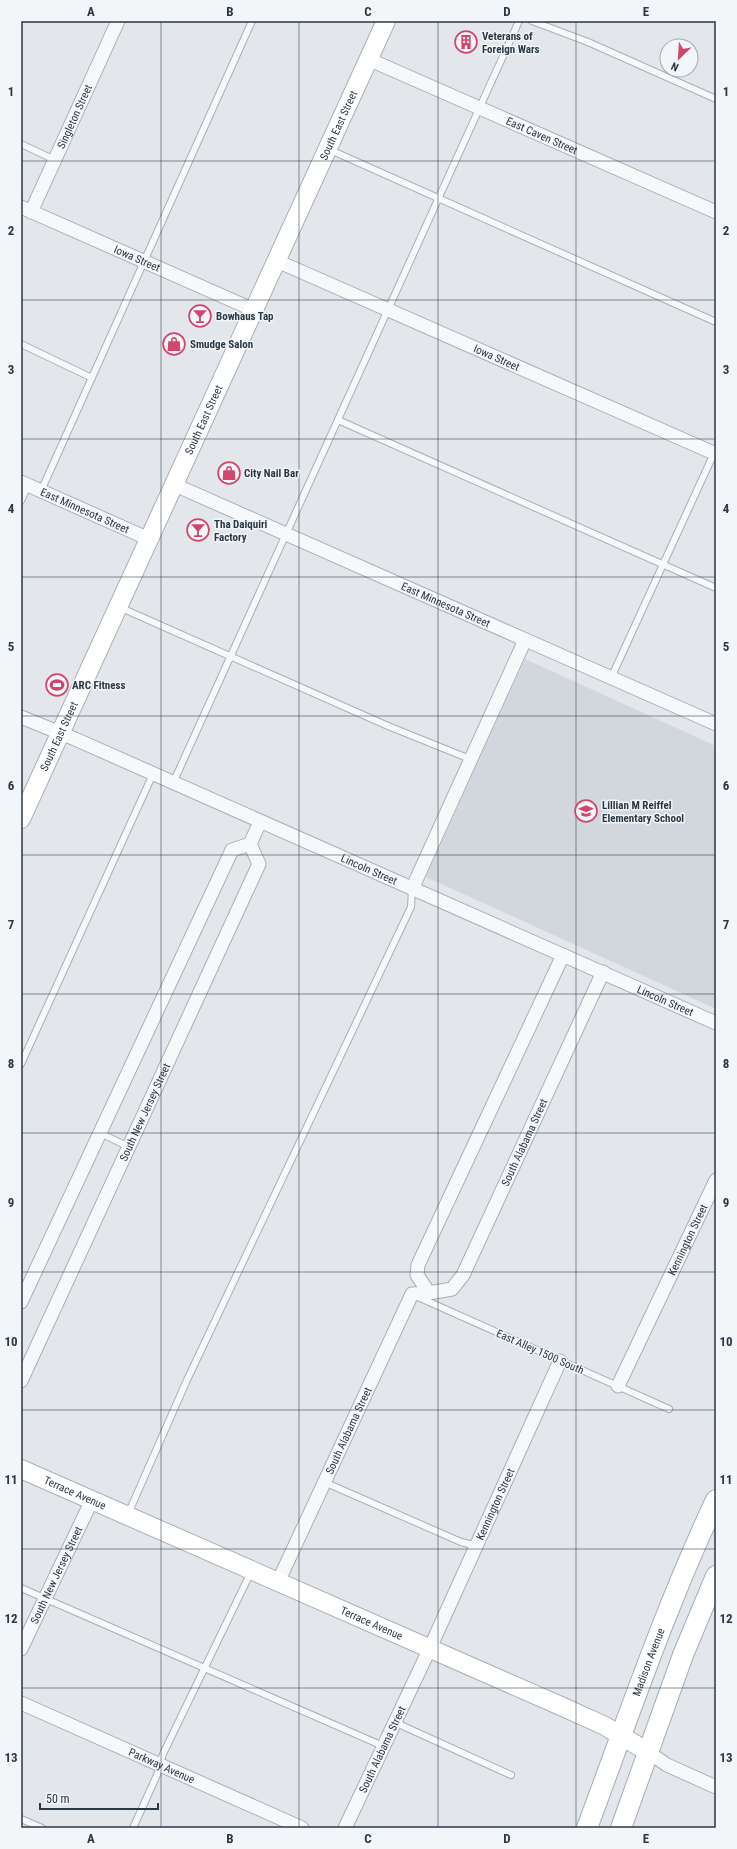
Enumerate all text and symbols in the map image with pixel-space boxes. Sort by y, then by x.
text: A [87,4,95,19]
text: B [226,4,234,19]
text: C [364,4,372,19]
text: D [503,4,511,19]
text: E [643,4,650,19]
building icon: Veterans of Foreign Wars [453,29,479,55]
place label: Veterans of Foreign Wars [482,30,540,56]
north arrow [659,38,699,78]
text: N [669,59,681,74]
street label: Singleton Street [54,82,95,151]
text: 1 [8,84,14,99]
text: 1 [723,84,729,99]
street label: South East Street [317,88,360,162]
street label: East Caven Street [504,114,580,157]
text: 2 [8,223,15,238]
text: 2 [723,223,730,238]
street label: Iowa Street [112,242,162,274]
bar icon: Bowhaus Tap [187,303,213,329]
place label: Bowhaus Tap [216,310,274,323]
shop icon: Smudge Salon [161,331,187,357]
place label: Smudge Salon [190,338,253,351]
street label: Iowa Street [472,342,522,373]
text: 3 [8,362,14,377]
text: 3 [723,362,729,377]
street label: South East Street [182,383,225,457]
shop icon: City Nail Bar [216,460,242,486]
place label: City Nail Bar [244,467,299,480]
street label: East Minnesota Street [39,485,131,536]
text: 4 [8,501,15,516]
text: 4 [723,501,730,516]
bar icon: Tha Daiquiri Factory [185,517,211,543]
place label: Tha Daiquiri Factory [214,518,268,544]
street label: East Minnesota Street [399,579,492,630]
text: 5 [8,639,15,654]
text: 5 [723,639,730,654]
sports icon: ARC Fitness [44,672,70,698]
place label: ARC Fitness [72,679,126,692]
street label: South East Street [37,699,80,773]
text: 6 [8,778,15,793]
text: 6 [723,778,730,793]
school or university icon: Lillian M Reiffel Elementary School [573,798,599,824]
place label: Lillian M Reiffel Elementary School [602,799,684,825]
street label: Lincoln Street [339,851,399,887]
text: 7 [8,917,15,932]
text: 7 [723,917,730,932]
street label: Lincoln Street [635,982,695,1019]
text: 8 [8,1056,14,1071]
text: 8 [723,1056,729,1071]
street label: South New Jersey Street [117,1061,173,1163]
street label: South Alabama Street [499,1097,550,1188]
text: 9 [8,1195,14,1210]
text: 9 [723,1195,729,1210]
street label: Kennington Street [665,1202,710,1277]
street label: East Alley 1500 South [494,1327,586,1377]
text: 10 [4,1334,18,1349]
text: 10 [719,1334,733,1349]
street label: South Alabama Street [323,1385,374,1476]
street label: Kennington Street [473,1466,517,1542]
text: 11 [4,1472,18,1487]
text: 11 [719,1472,733,1487]
street label: Terrace Avenue [42,1473,108,1512]
street label: South New Jersey Street [28,1524,85,1626]
street label: Terrace Avenue [339,1604,405,1642]
text: 12 [4,1611,18,1626]
text: 12 [719,1611,733,1626]
street label: Madison Avenue [630,1626,667,1698]
street label: South Alabama Street [356,1704,408,1795]
street label: Parkway Avenue [127,1745,197,1786]
text: 13 [4,1750,18,1765]
text: 13 [719,1750,733,1765]
scale bar [40,1785,158,1811]
text: 50 m [46,1792,70,1806]
text: A [87,1831,95,1846]
text: B [226,1831,234,1846]
text: C [364,1831,372,1846]
text: D [503,1831,511,1846]
text: E [643,1831,650,1846]

